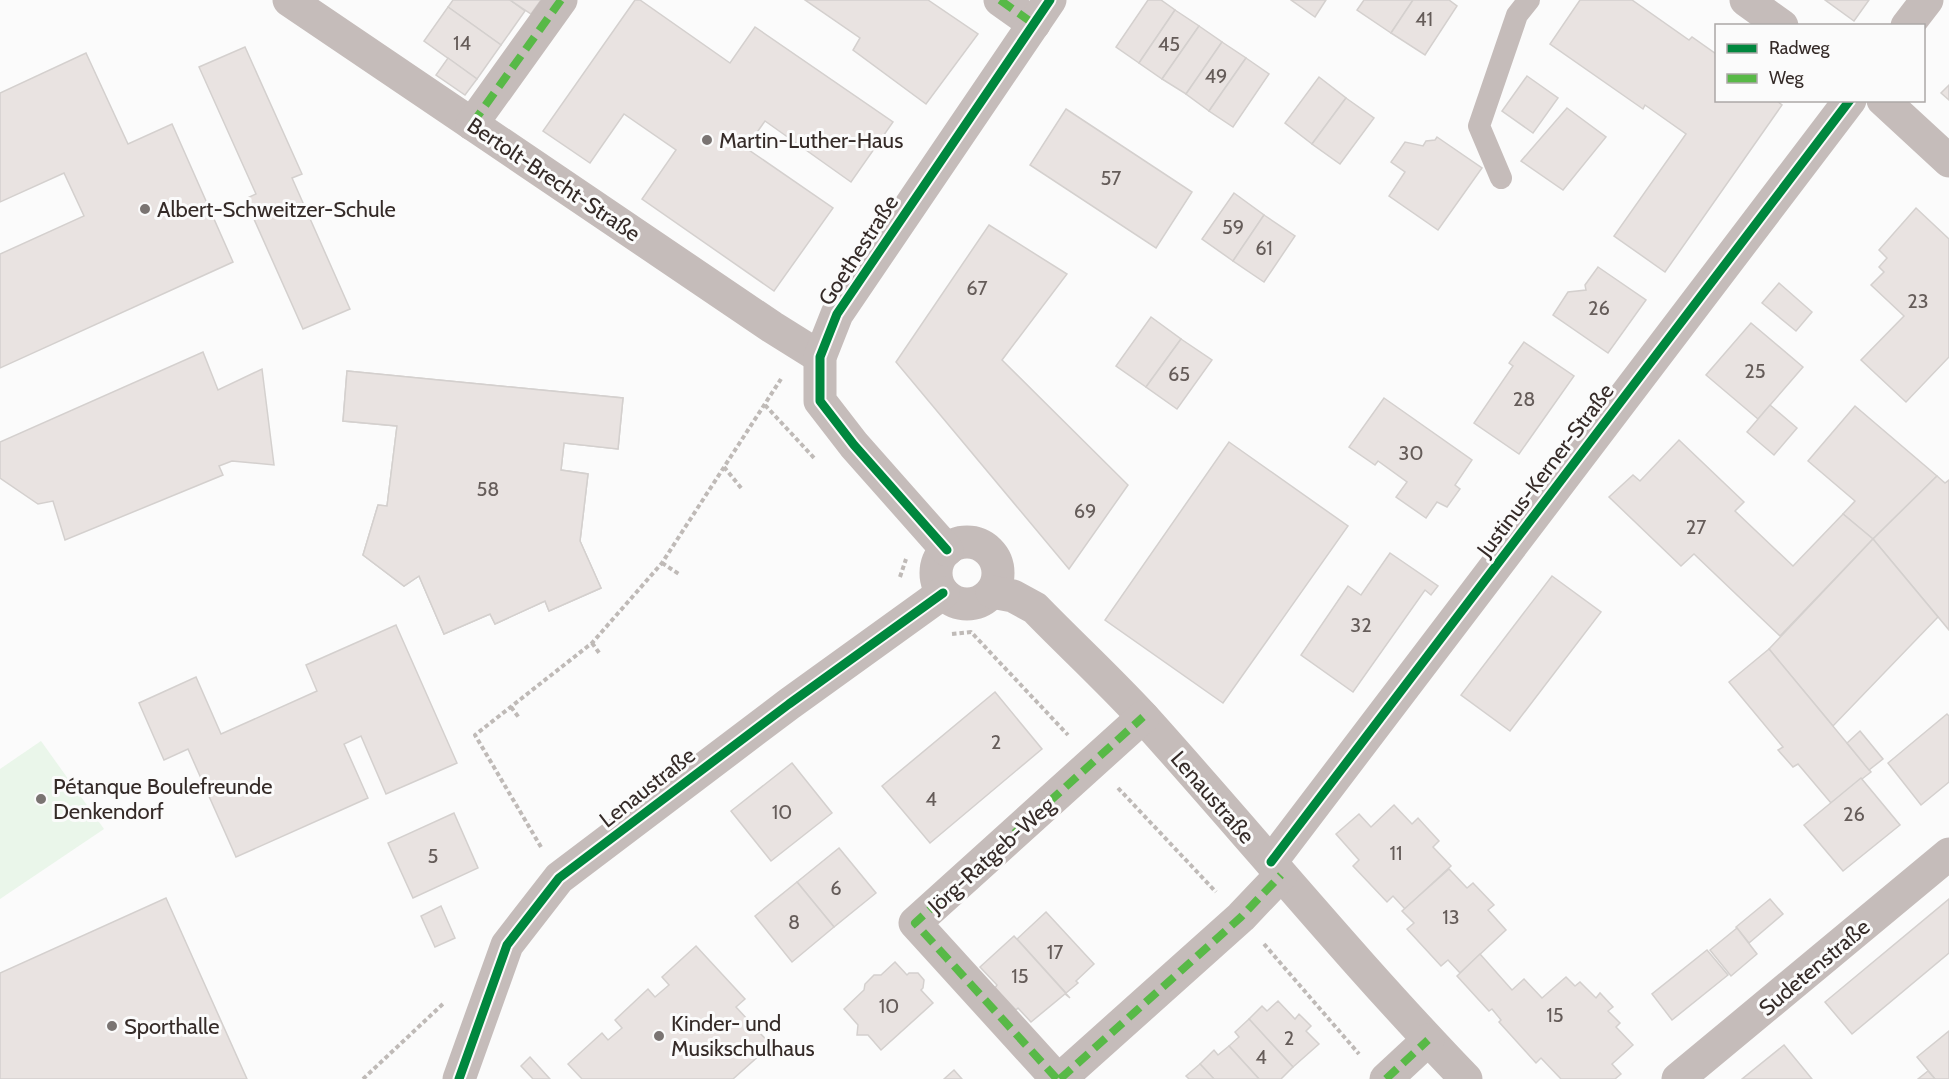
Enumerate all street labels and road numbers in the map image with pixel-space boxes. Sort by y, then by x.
street label: Bertolt-Brecht-Straße [462,111,645,247]
street label: Goethestraße [813,190,904,311]
street label: Justinus-Kerner-Straße [1471,378,1620,563]
street label: Lenaustraße [594,742,701,833]
street label: Lenaustraße [1165,745,1260,849]
street label: Jörg-Ratgeb-Weg [922,791,1061,920]
street label: Sudetenstraße [1753,913,1875,1022]

